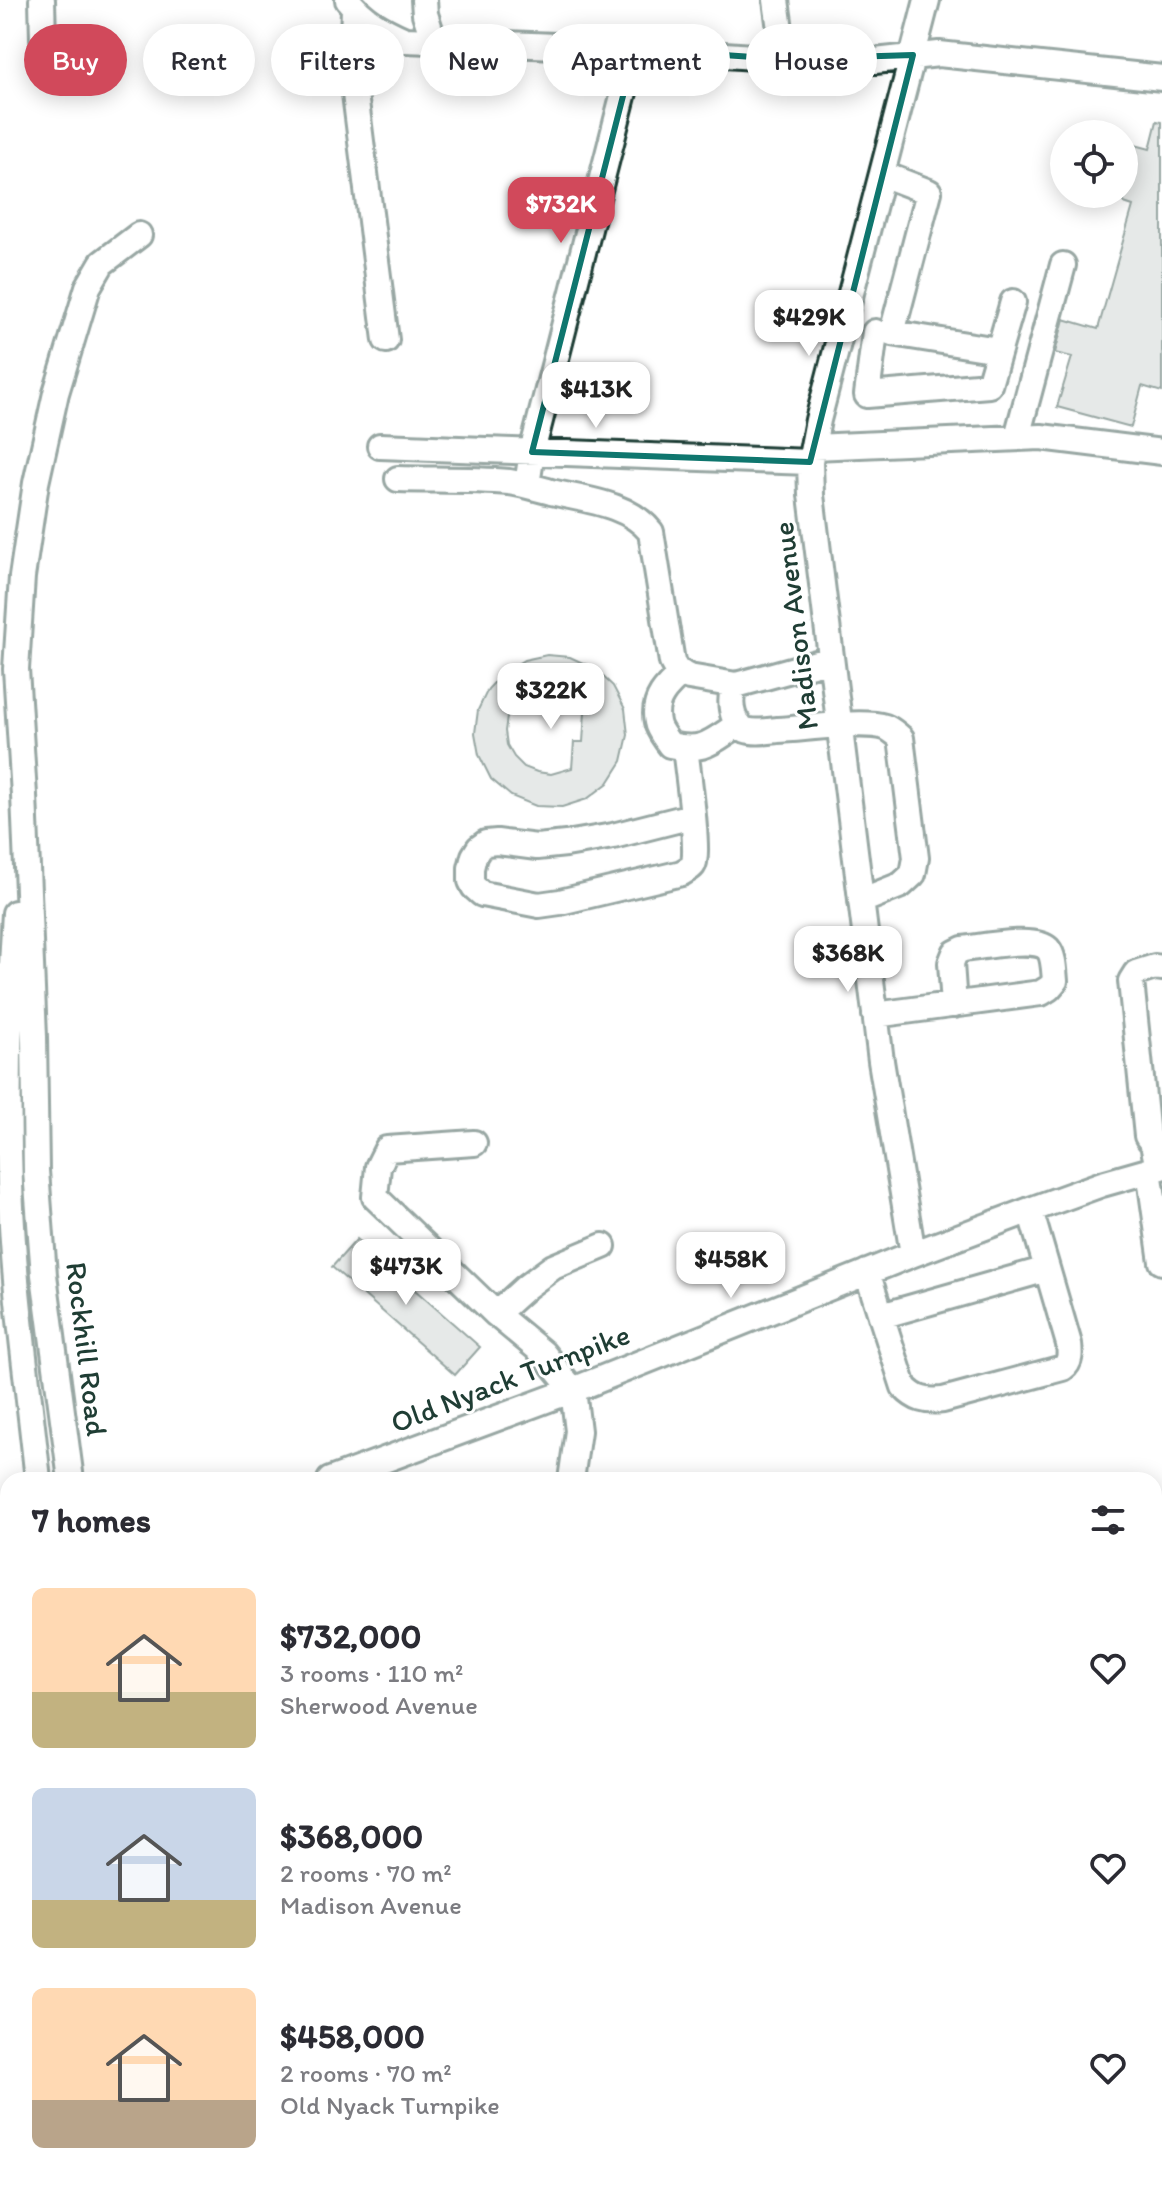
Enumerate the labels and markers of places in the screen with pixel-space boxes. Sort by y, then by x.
pin: $732K [505,177,617,245]
pin: $429K [753,290,865,358]
pin: $413K [540,362,652,430]
pin: $322K [495,663,607,731]
pin: $368K [792,926,904,994]
pin: $458K [675,1232,787,1300]
pin: $473K [350,1239,462,1307]

